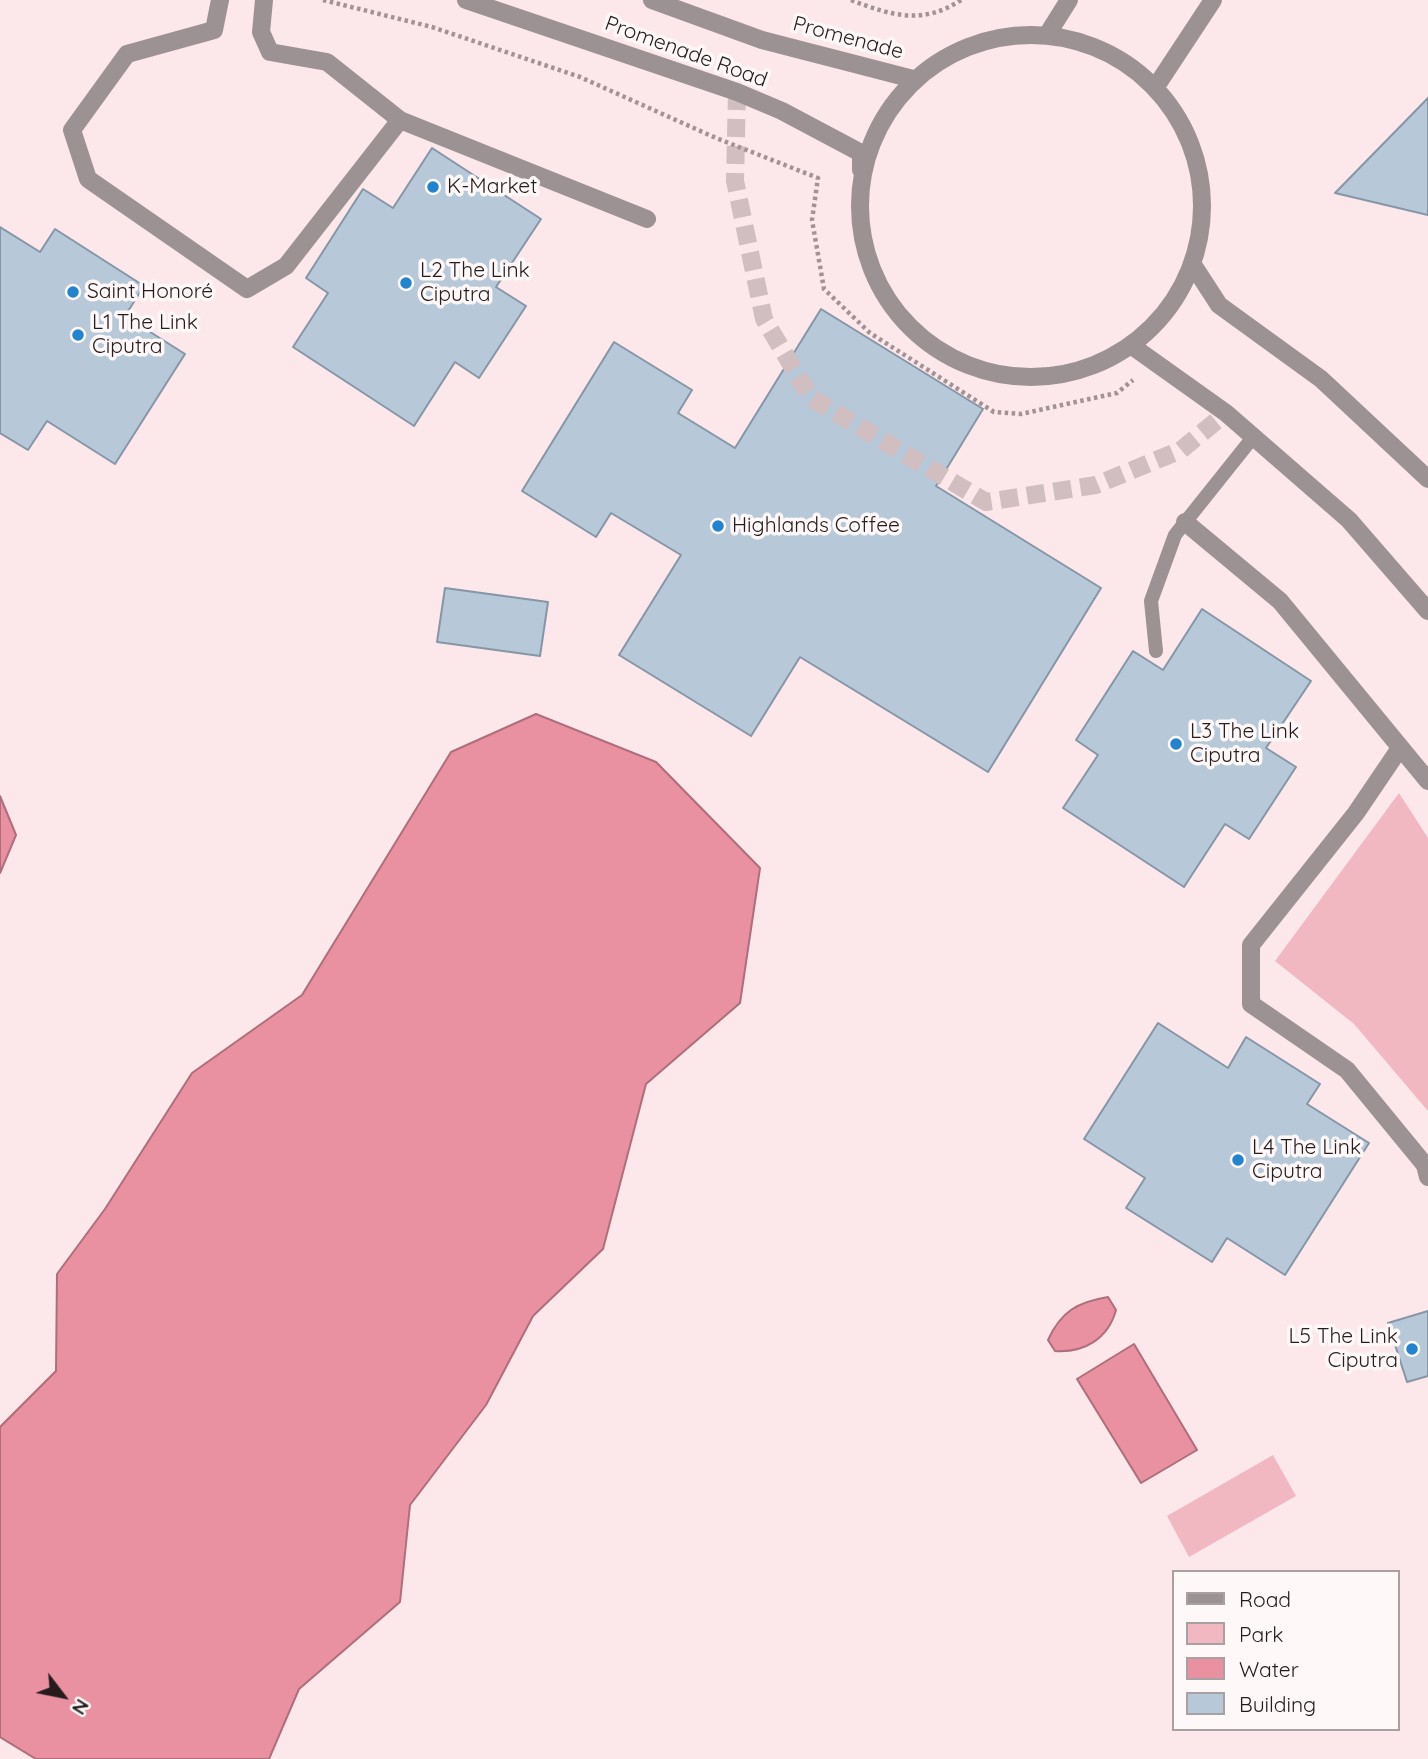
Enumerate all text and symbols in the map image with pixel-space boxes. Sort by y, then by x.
street label: Promenade Road [601,11,771,93]
street label: Promenade [790,11,906,65]
place label: K-Market [447,174,537,200]
marker: K-Market [425,179,441,195]
place label: L2 The Link Ciputra [420,258,530,308]
marker: L2 The Link Ciputra [398,275,414,291]
place label: Saint Honoré [87,279,213,305]
marker: Saint Honoré [65,284,81,300]
place label: L1 The Link Ciputra [92,310,198,360]
marker: L1 The Link Ciputra [70,327,86,343]
place label: Highlands Coffee [732,513,900,539]
marker: Highlands Coffee [710,518,726,534]
place label: L3 The Link Ciputra [1190,719,1299,769]
marker: L3 The Link Ciputra [1168,736,1184,752]
place label: L4 The Link Ciputra [1252,1135,1361,1185]
marker: L4 The Link Ciputra [1230,1152,1246,1168]
place label: L5 The Link Ciputra [1288,1324,1398,1374]
marker: L5 The Link Ciputra [1404,1341,1420,1357]
legend [1172,1570,1400,1731]
text: Road [1239,1586,1291,1612]
text: Park [1239,1621,1283,1647]
text: Water [1239,1656,1299,1682]
north arrow [28,1661,98,1731]
text: Building [1239,1691,1316,1717]
text: N [67,1695,95,1719]

